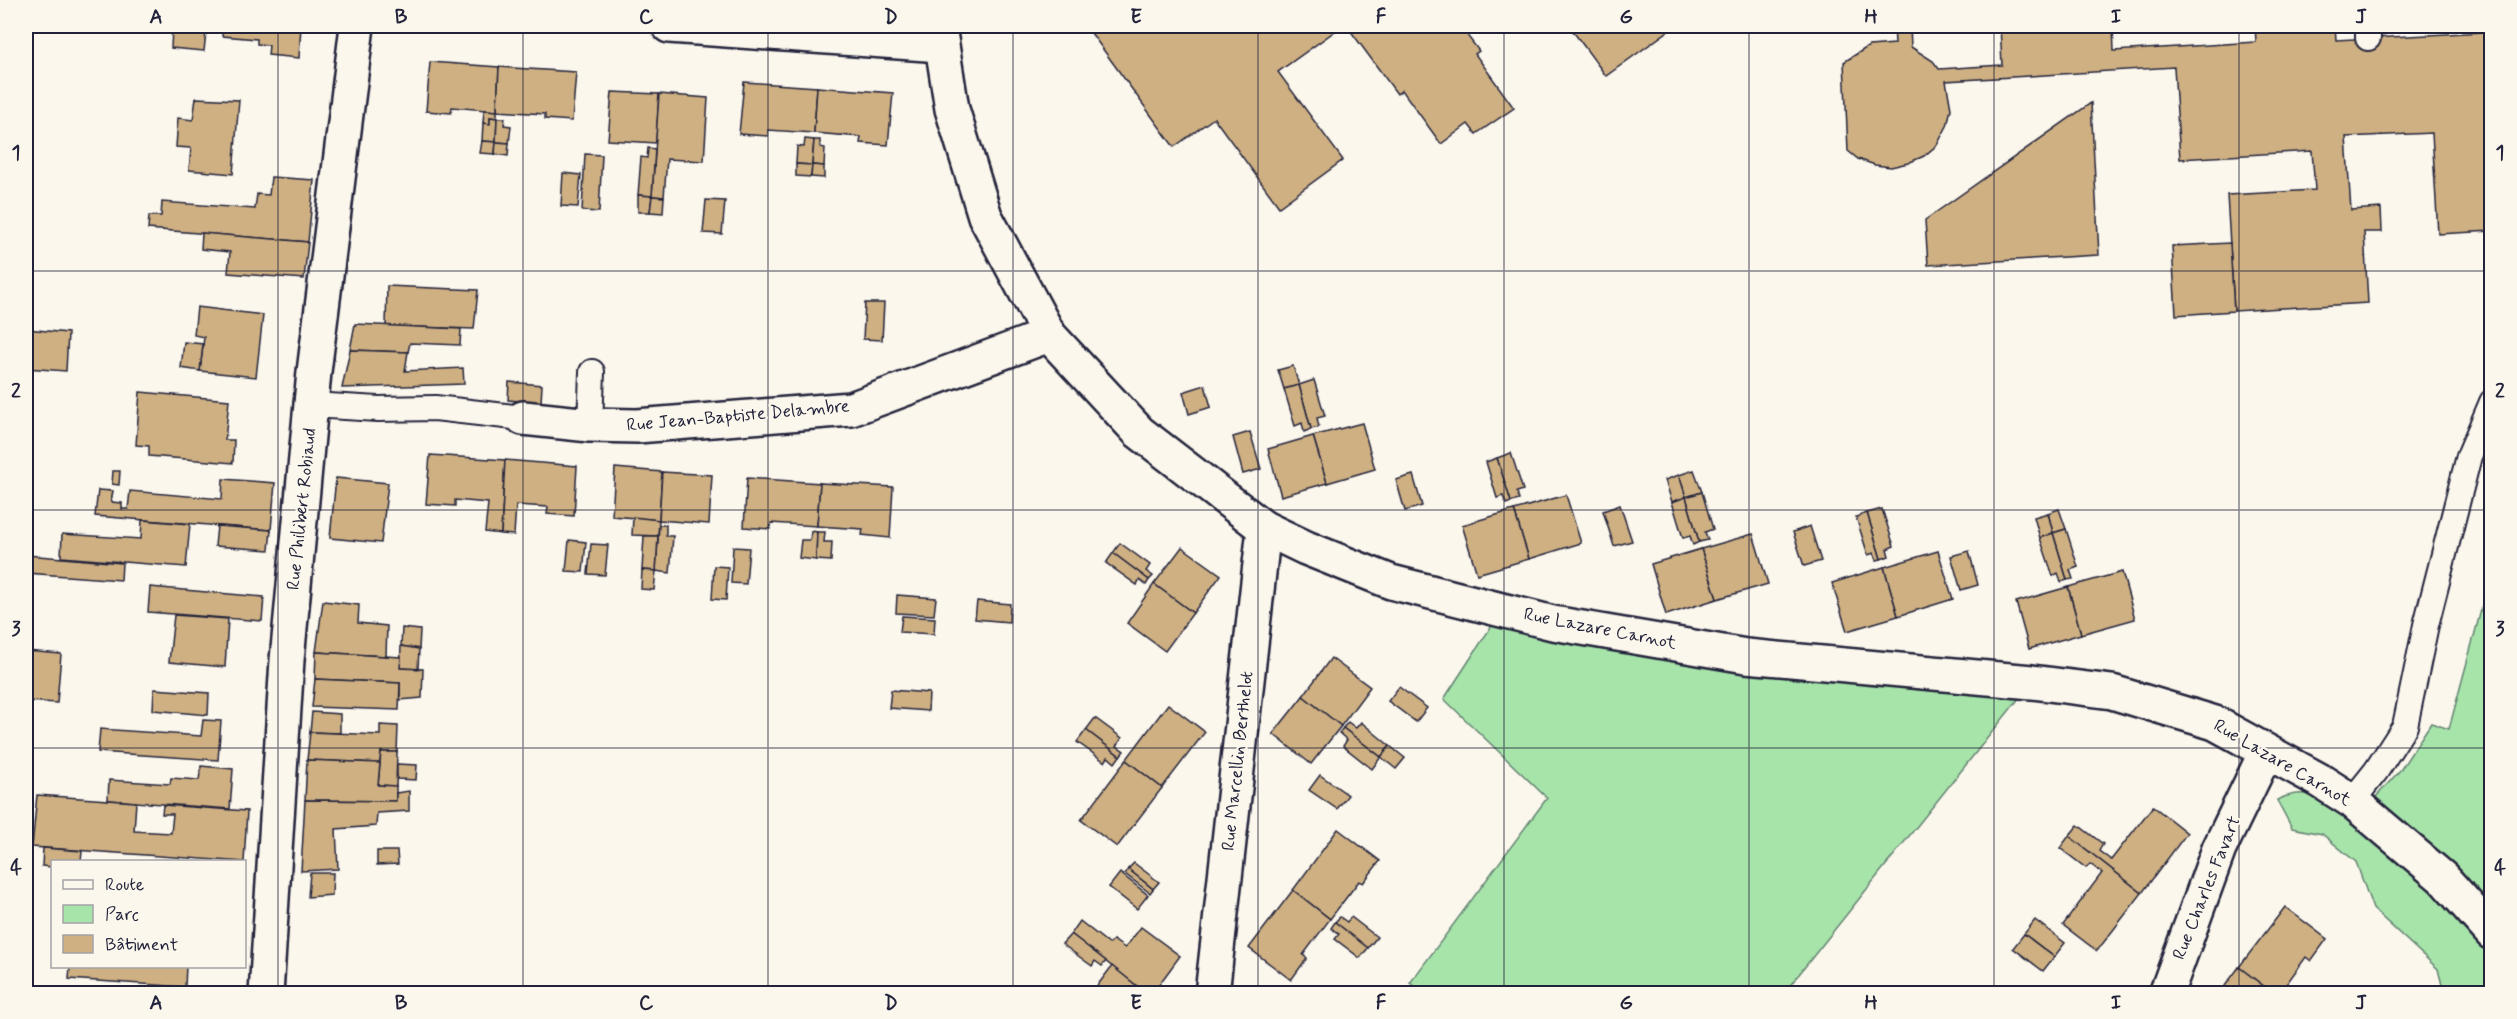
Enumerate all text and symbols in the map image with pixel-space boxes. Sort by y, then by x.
text: A [149,4,163,31]
text: B [395,4,408,31]
text: C [639,4,654,31]
text: D [884,4,898,31]
text: E [1130,4,1142,31]
text: F [1376,4,1387,31]
text: G [1619,4,1633,31]
text: H [1864,4,1878,31]
text: I [2111,4,2121,31]
text: J [2355,4,2367,31]
text: 1 [12,140,20,167]
text: 1 [2496,140,2504,167]
text: 2 [11,378,21,405]
text: 2 [2495,378,2505,405]
street label: Rue Jean-Baptiste Delambre [626,394,851,438]
street label: Rue Philibert Robiaud [282,427,322,591]
street label: Rue Lazare Carnot [1522,602,1679,656]
text: 3 [11,616,21,643]
text: 3 [2495,616,2505,643]
street label: Rue Marcellin Berthelot [1217,670,1259,852]
street label: Rue Lazare Carnot [2209,714,2355,812]
street label: Rue Charles Favart [2167,813,2247,963]
text: 4 [10,855,22,882]
text: 4 [2494,855,2506,882]
legend [51,860,246,968]
text: Route [105,873,144,897]
text: Parc [105,903,139,927]
text: Bâtiment [105,933,178,957]
text: A [149,990,163,1017]
text: B [395,990,408,1017]
text: C [639,990,654,1017]
text: D [884,990,898,1017]
text: E [1130,990,1142,1017]
text: F [1376,990,1387,1017]
text: G [1619,990,1633,1017]
text: H [1864,990,1878,1017]
text: I [2111,990,2121,1017]
text: J [2355,990,2367,1017]

